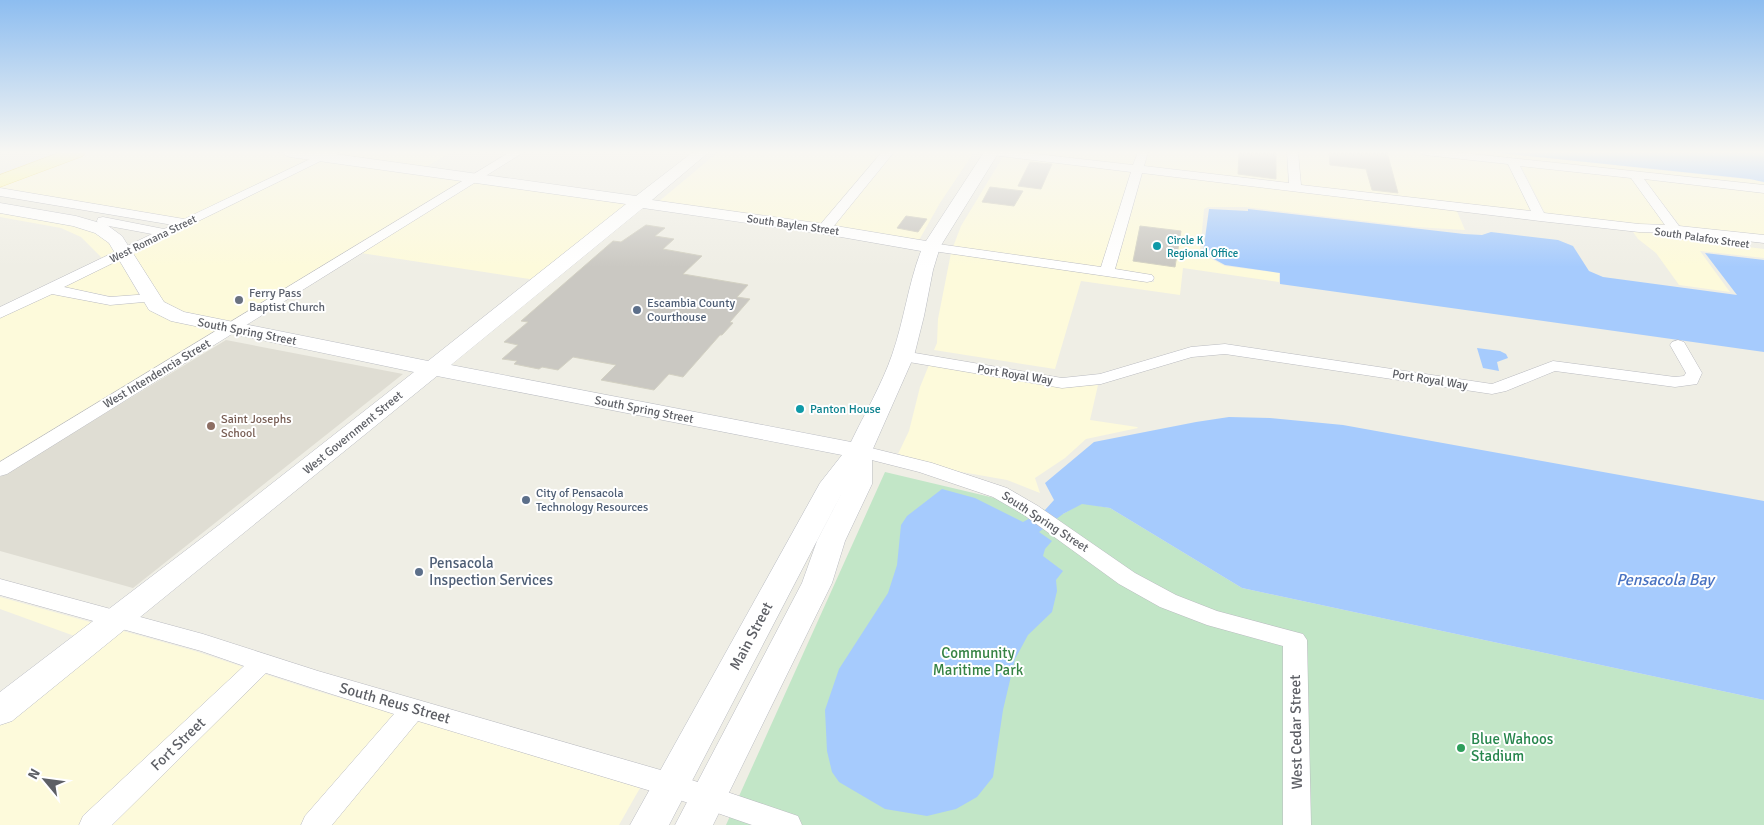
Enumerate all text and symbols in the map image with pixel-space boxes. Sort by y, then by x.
street label: West Romana Street [108,212,199,266]
street label: South Baylen Street [746,212,840,238]
street label: South Palafox Street [1654,225,1750,251]
place label: Circle K Regional Office [1167,234,1238,260]
marker: Circle K Regional Office [1151,240,1163,252]
place label: Ferry Pass Baptist Church [249,286,325,315]
marker: Ferry Pass Baptist Church [233,294,245,306]
place label: Escambia County Courthouse [647,296,735,325]
marker: Escambia County Courthouse [631,304,643,316]
street label: South Spring Street [196,315,298,349]
street label: West Intendencia Street [101,336,213,412]
street label: Port Royal Way [976,362,1054,388]
street label: Port Royal Way [1391,367,1469,393]
street label: West Government Street [300,388,406,478]
street label: South Spring Street [593,393,695,427]
place label: Panton House [810,402,881,417]
marker: Panton House [794,403,806,415]
place label: Saint Josephs School [221,412,291,441]
marker: Saint Josephs School [205,420,217,432]
place label: City of Pensacola Technology Resources [536,486,648,515]
street label: South Spring Street [999,488,1091,556]
marker: City of Pensacola Technology Resources [520,494,532,506]
place label: Pensacola Inspection Services [429,554,553,589]
marker: Pensacola Inspection Services [413,566,425,578]
water label: Pensacola Bay [1616,570,1716,590]
street label: Main Street [726,599,776,673]
park label: Community Maritime Park [933,644,1024,679]
street label: West Cedar Street [1286,675,1306,789]
street label: South Reus Street [337,679,453,727]
street label: Fort Street [147,714,209,774]
place label: Blue Wahoos Stadium [1471,730,1554,765]
marker: Blue Wahoos Stadium [1455,742,1467,754]
north arrow [20,755,70,805]
text: N [24,766,44,782]

